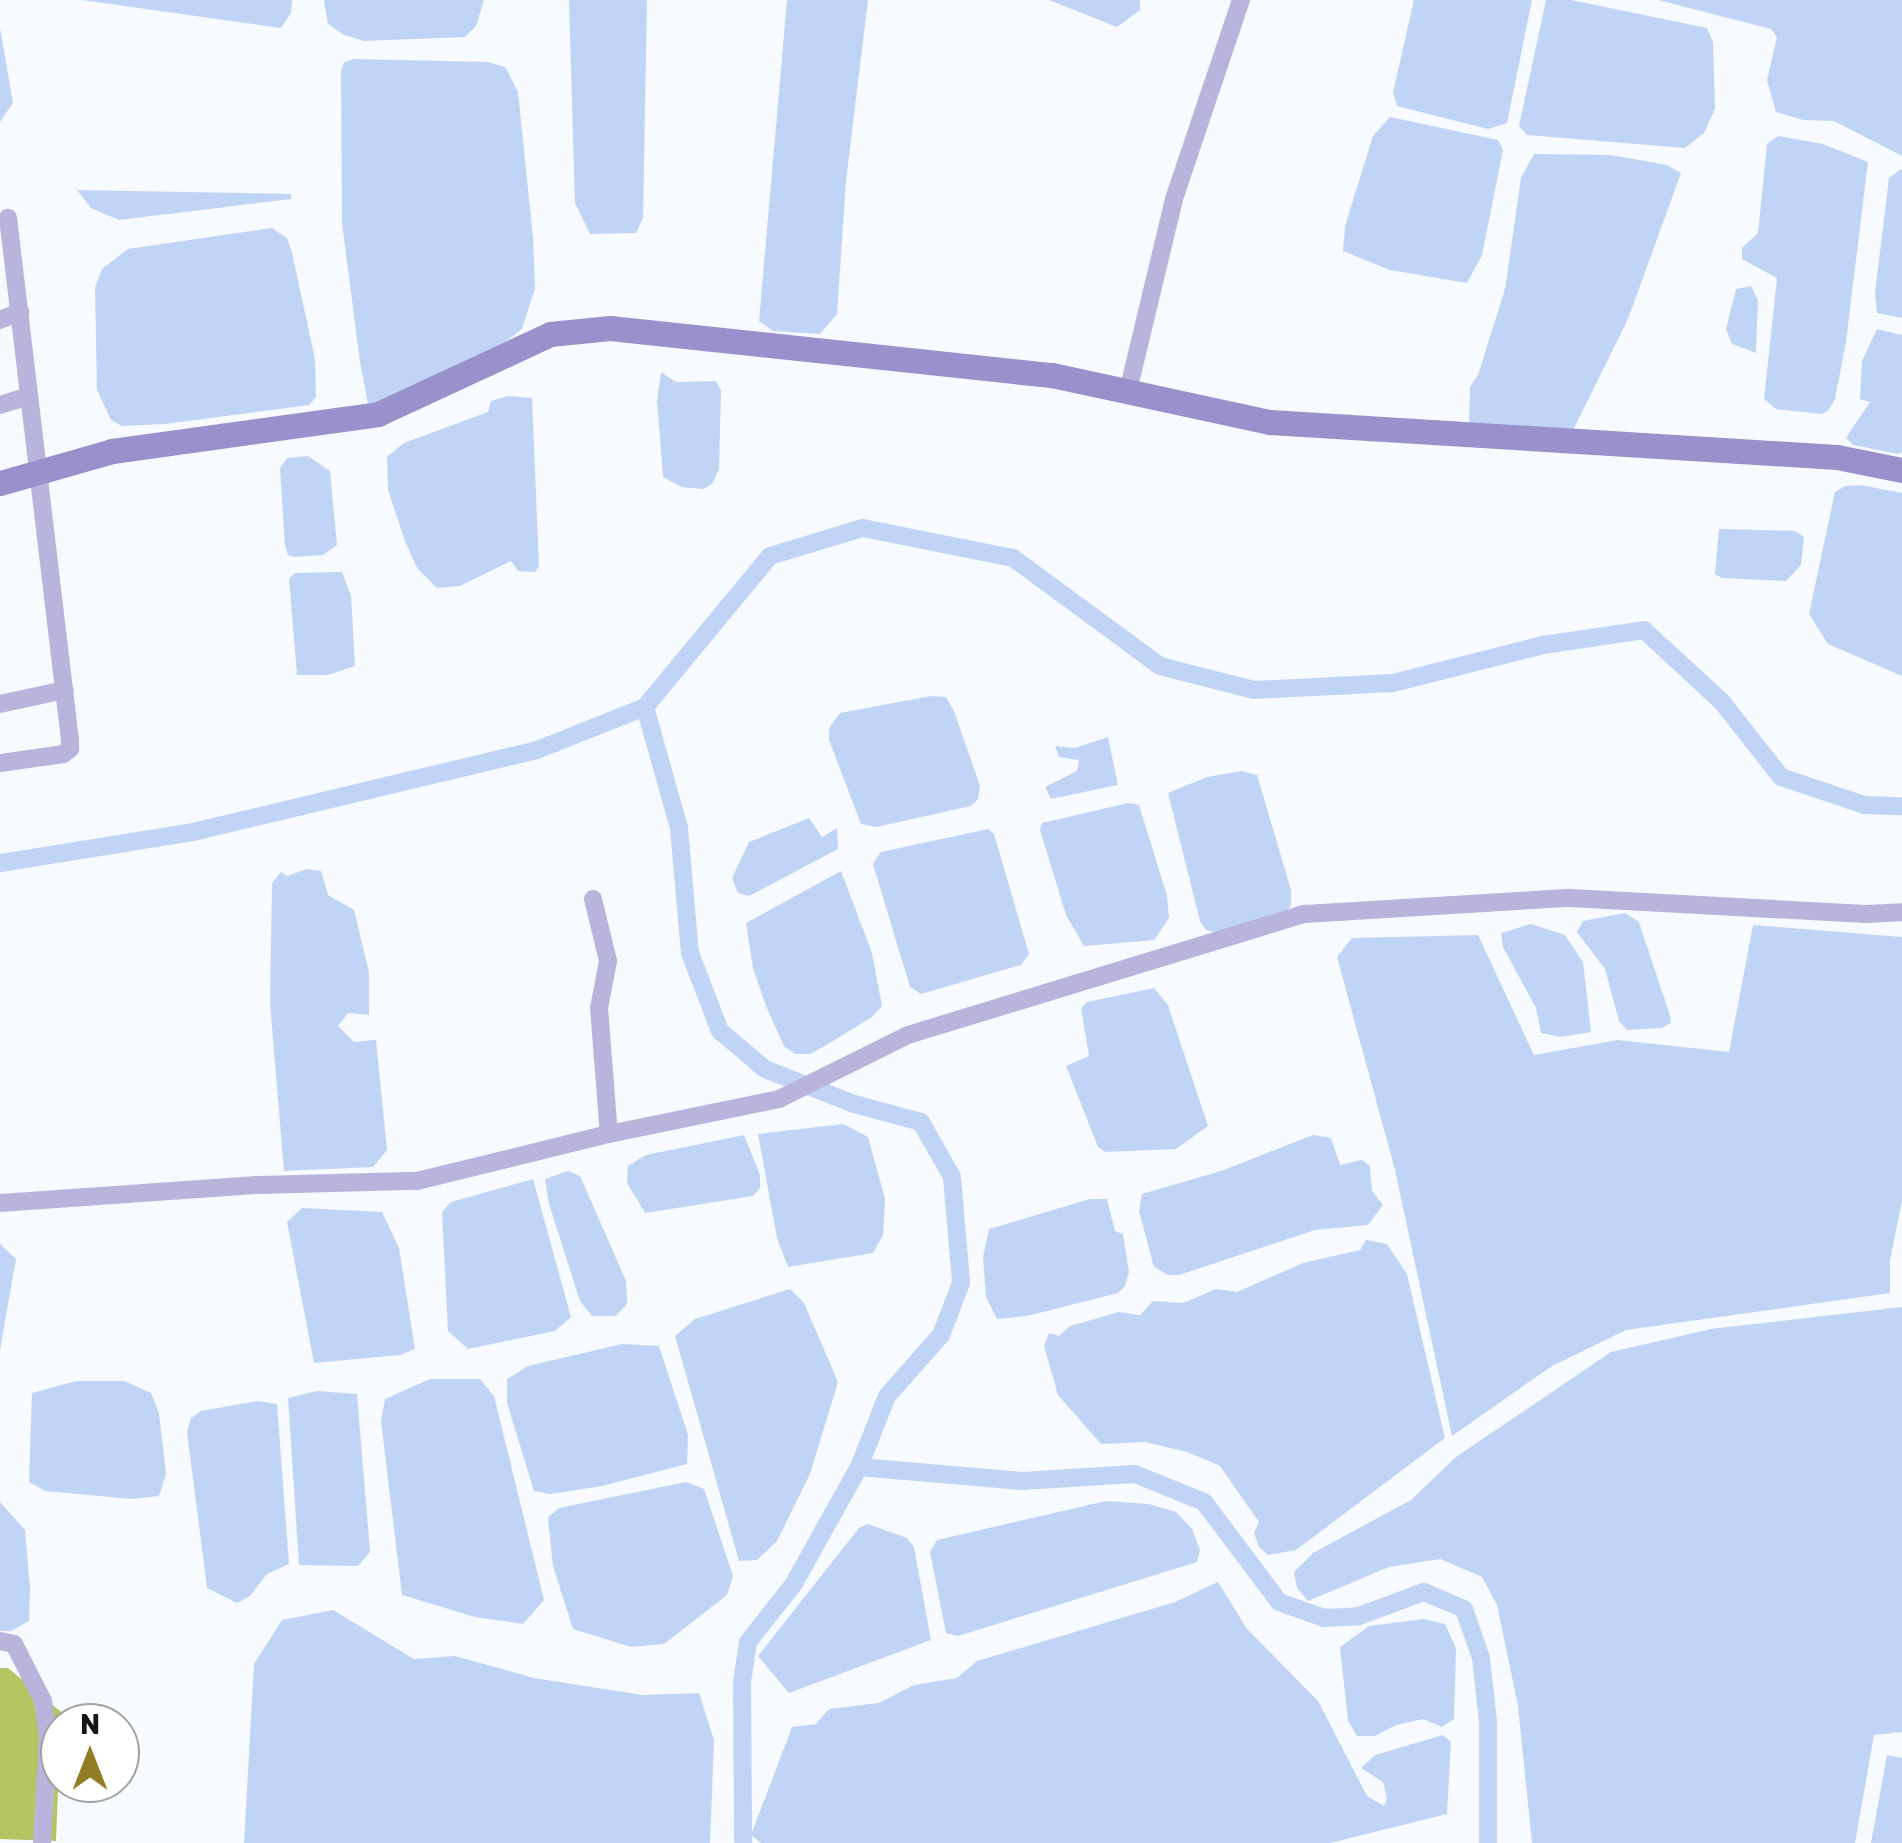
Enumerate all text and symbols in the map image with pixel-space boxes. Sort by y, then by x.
north arrow [40,1703,140,1803]
text: N [80,1708,100,1741]

